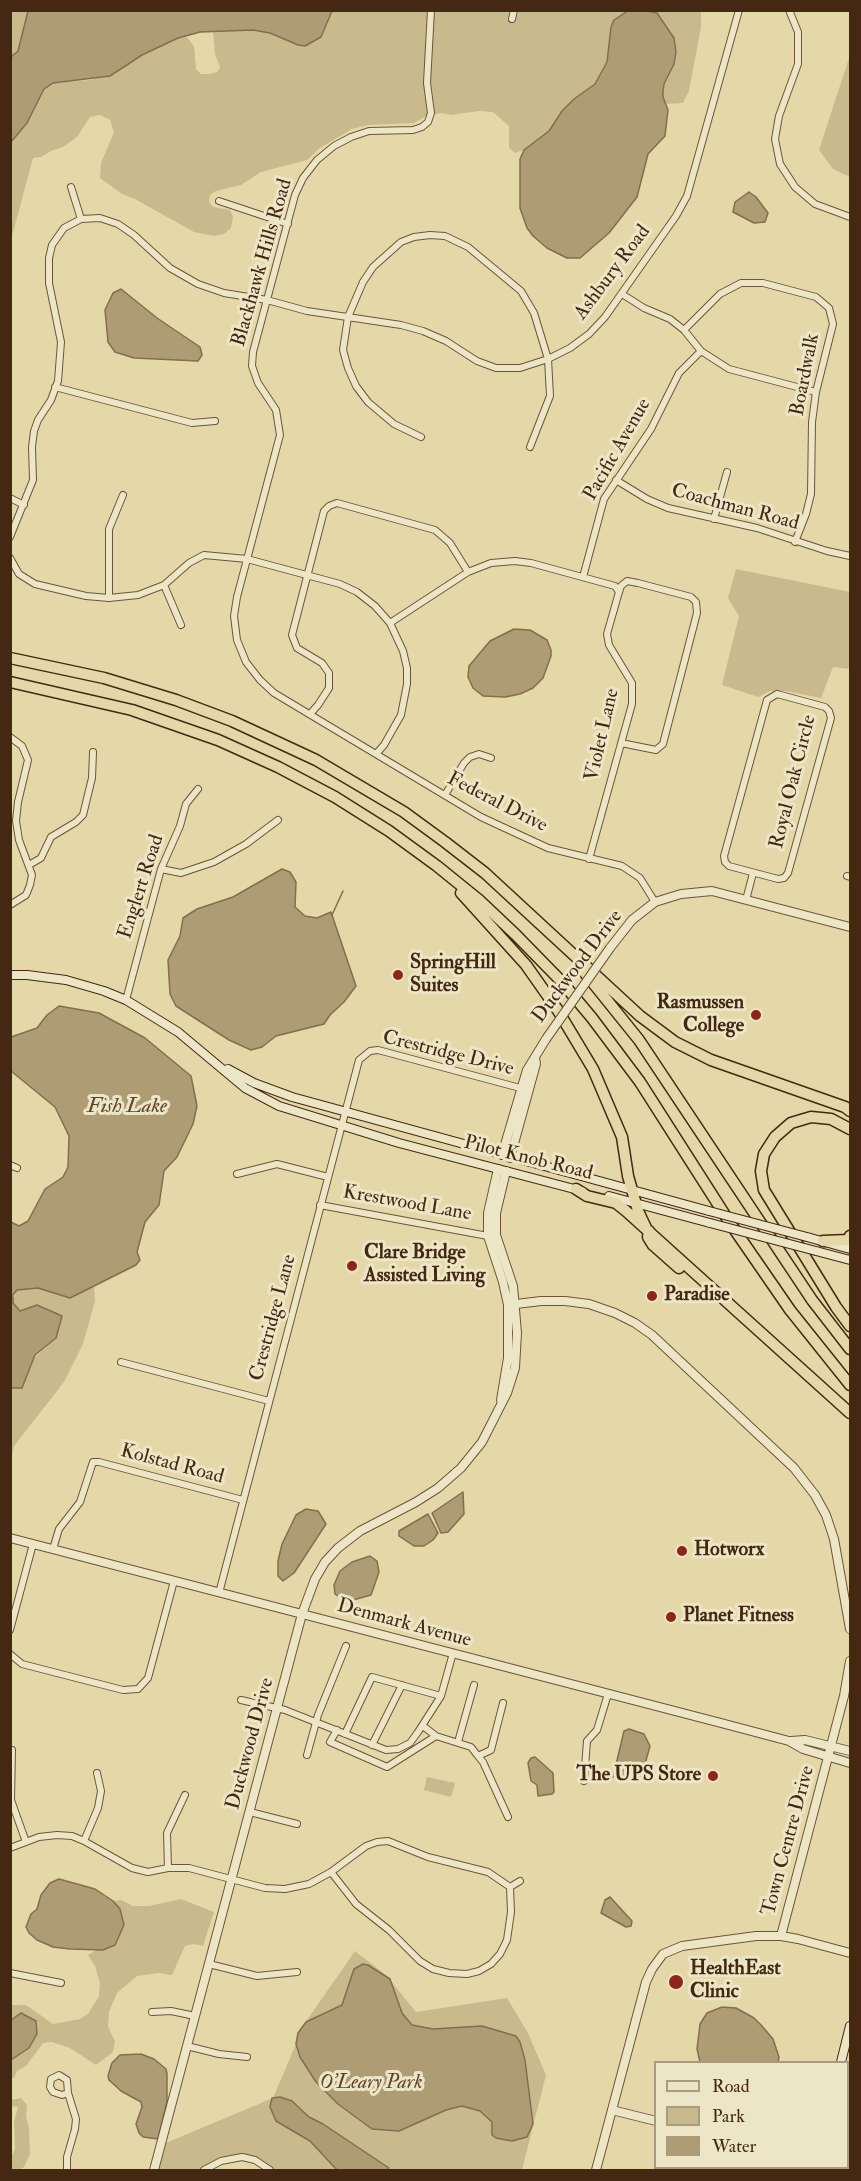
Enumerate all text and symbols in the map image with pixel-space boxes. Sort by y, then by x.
street label: Blackhawk Hills Road [228,176,298,350]
street label: Ashbury Road [570,221,656,325]
street label: Boardwalk [786,332,826,418]
street label: Pacific Avenue [579,395,657,505]
street label: Coachman Road [669,479,801,537]
street label: Violet Lane [581,686,625,784]
street label: Royal Oak Circle [766,713,822,851]
street label: Federal Drive [443,767,551,839]
street label: Englert Road [114,832,170,942]
street label: Duckwood Drive [528,906,628,1028]
place label: SpringHill Suites [410,952,496,999]
marker: SpringHill Suites [391,968,405,982]
place label: Rasmussen College [657,992,744,1039]
marker: Rasmussen College [749,1008,763,1022]
street label: Crestridge Drive [380,1026,516,1082]
water label: Fish Lake [87,1094,167,1120]
street label: Pilot Knob Road [461,1131,595,1187]
street label: Krestwood Lane [341,1181,473,1227]
place label: Clare Bridge Assisted Living [364,1242,485,1289]
street label: Crestridge Lane [246,1252,302,1384]
marker: Clare Bridge Assisted Living [345,1259,359,1273]
place label: Paradise [664,1284,729,1308]
marker: Paradise [645,1289,659,1303]
street label: Kolstad Road [118,1440,226,1490]
place label: Hotworx [694,1539,764,1563]
marker: Hotworx [675,1544,689,1558]
street label: Denmark Avenue [334,1595,474,1653]
place label: Planet Fitness [683,1605,794,1629]
marker: Planet Fitness [664,1610,678,1624]
street label: Duckwood Drive [222,1675,280,1813]
street label: Town Centre Drive [757,1763,821,1919]
place label: The UPS Store [576,1764,701,1788]
marker: The UPS Store [706,1769,720,1783]
place label: HealthEast Clinic [690,1958,781,2005]
marker: HealthEast Clinic [667,1973,685,1991]
legend [654,2061,849,2169]
park label: O'Leary Park [319,2072,423,2096]
text: Road [712,2075,750,2098]
text: Park [712,2105,745,2128]
text: Water [712,2135,756,2158]

